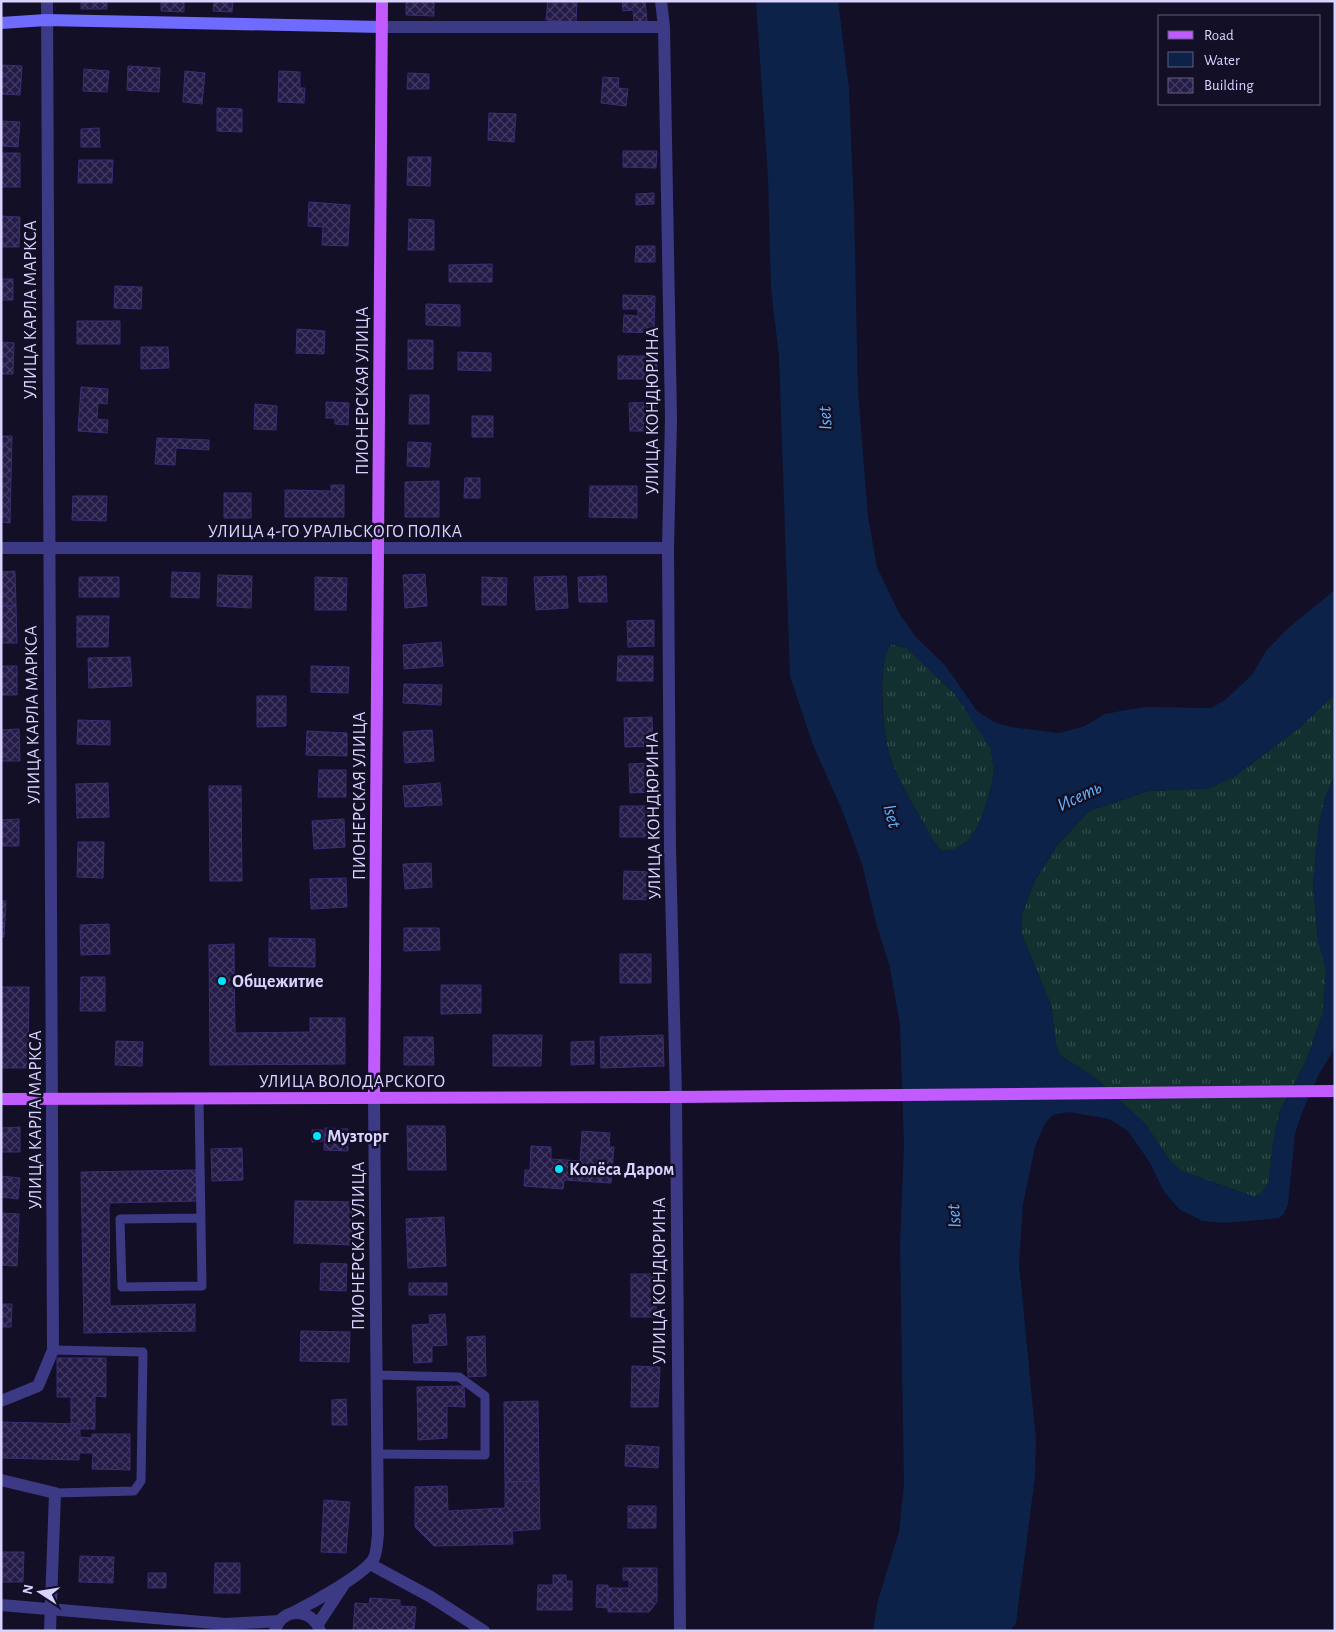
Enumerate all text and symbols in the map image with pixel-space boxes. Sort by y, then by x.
legend [1158,15,1321,105]
text: Road [1204,28,1234,43]
text: Water [1204,53,1240,68]
text: Building [1204,78,1254,93]
street label: УЛИЦА КАРЛА МАРКСА [22,220,40,400]
street label: ПИОНЕРСКАЯ УЛИЦА [354,306,372,475]
street label: УЛИЦА КОНДЮРИНА [644,327,662,495]
water label: Iset [815,405,836,430]
street label: УЛИЦА 4-ГО УРАЛЬСКОГО ПОЛКА [208,523,463,541]
street label: УЛИЦА КАРЛА МАРКСА [22,625,44,805]
street label: ПИОНЕРСКАЯ УЛИЦА [351,711,369,880]
street label: УЛИЦА КОНДЮРИНА [644,732,664,900]
water label: Исеть [1055,777,1105,815]
water label: Iset [879,802,904,831]
place label: Общежитие [232,973,323,991]
marker: Общежитие [216,975,228,987]
street label: УЛИЦА КАРЛА МАРКСА [27,1030,45,1210]
street label: УЛИЦА ВОЛОДАРСКОГО [259,1073,445,1091]
place label: Музторг [327,1128,389,1146]
marker: Музторг [311,1130,323,1142]
street label: ПИОНЕРСКАЯ УЛИЦА [350,1161,368,1330]
place label: Колёса Даром [569,1161,674,1179]
marker: Колёса Даром [553,1163,565,1175]
street label: УЛИЦА КОНДЮРИНА [651,1197,669,1365]
water label: Iset [944,1203,965,1229]
north arrow [15,1567,65,1617]
text: N [20,1583,36,1596]

